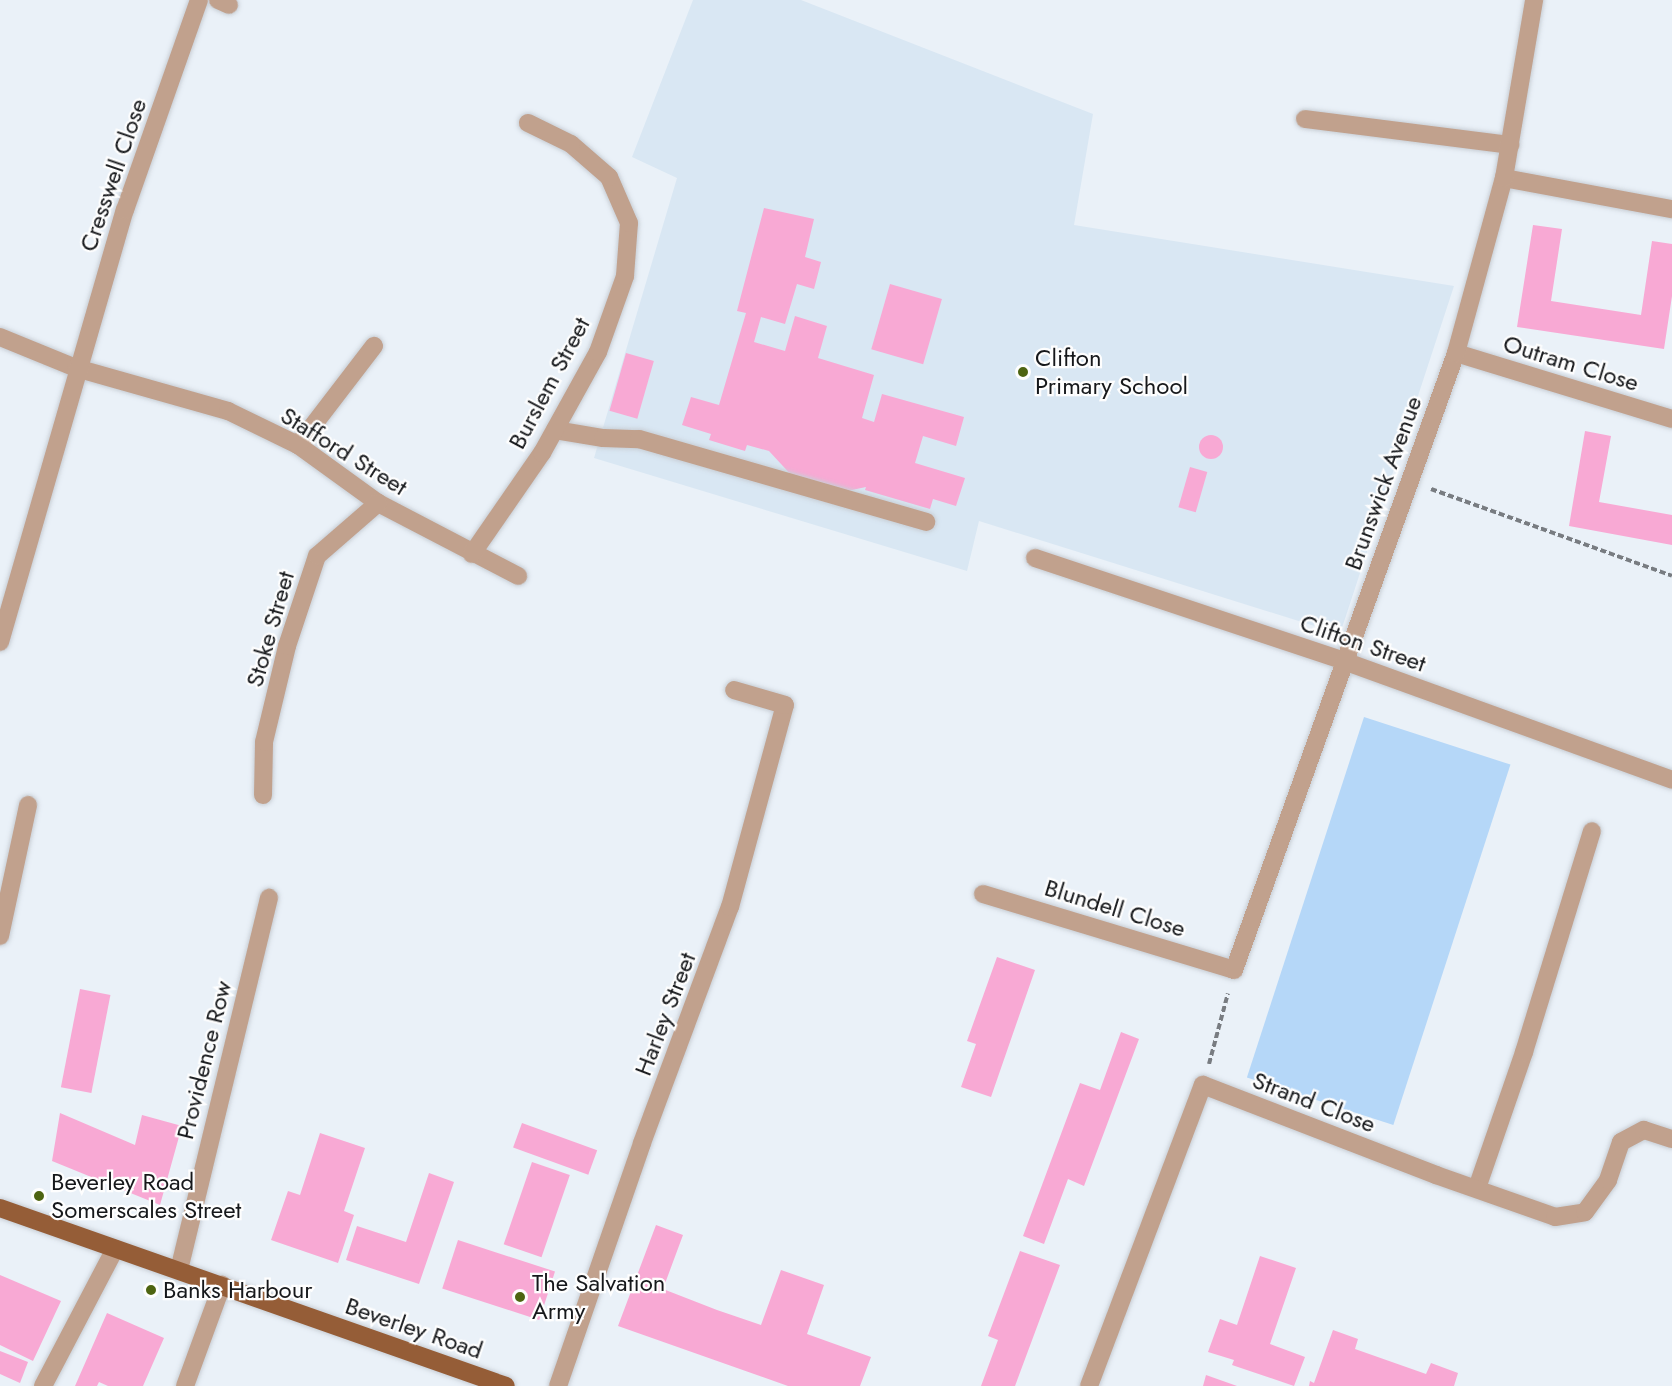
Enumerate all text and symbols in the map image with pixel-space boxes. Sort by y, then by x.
street label: Cresswell Close [73,95,153,255]
street label: Burslem Street [502,312,596,454]
street label: Outram Close [1500,329,1642,397]
place label: Clifton Primary School [1035,344,1188,400]
marker: Clifton Primary School [1016,365,1030,379]
street label: Brunswick Avenue [1338,392,1428,574]
street label: Stafford Street [275,401,413,501]
street label: Stoke Street [240,568,300,690]
street label: Clifton Street [1296,608,1430,678]
street label: Blundell Close [1041,873,1189,943]
street label: Harley Street [628,948,702,1080]
street label: Providence Row [170,978,238,1142]
street label: Strand Close [1249,1065,1379,1139]
place label: Beverley Road Somerscales Street [51,1168,241,1224]
marker: Beverley Road Somerscales Street [32,1189,46,1203]
place label: The Salvation Army [532,1269,665,1325]
place label: Banks Harbour [163,1276,313,1304]
marker: Banks Harbour [144,1283,158,1297]
marker: The Salvation Army [513,1290,527,1304]
street label: Beverley Road [342,1291,486,1365]

